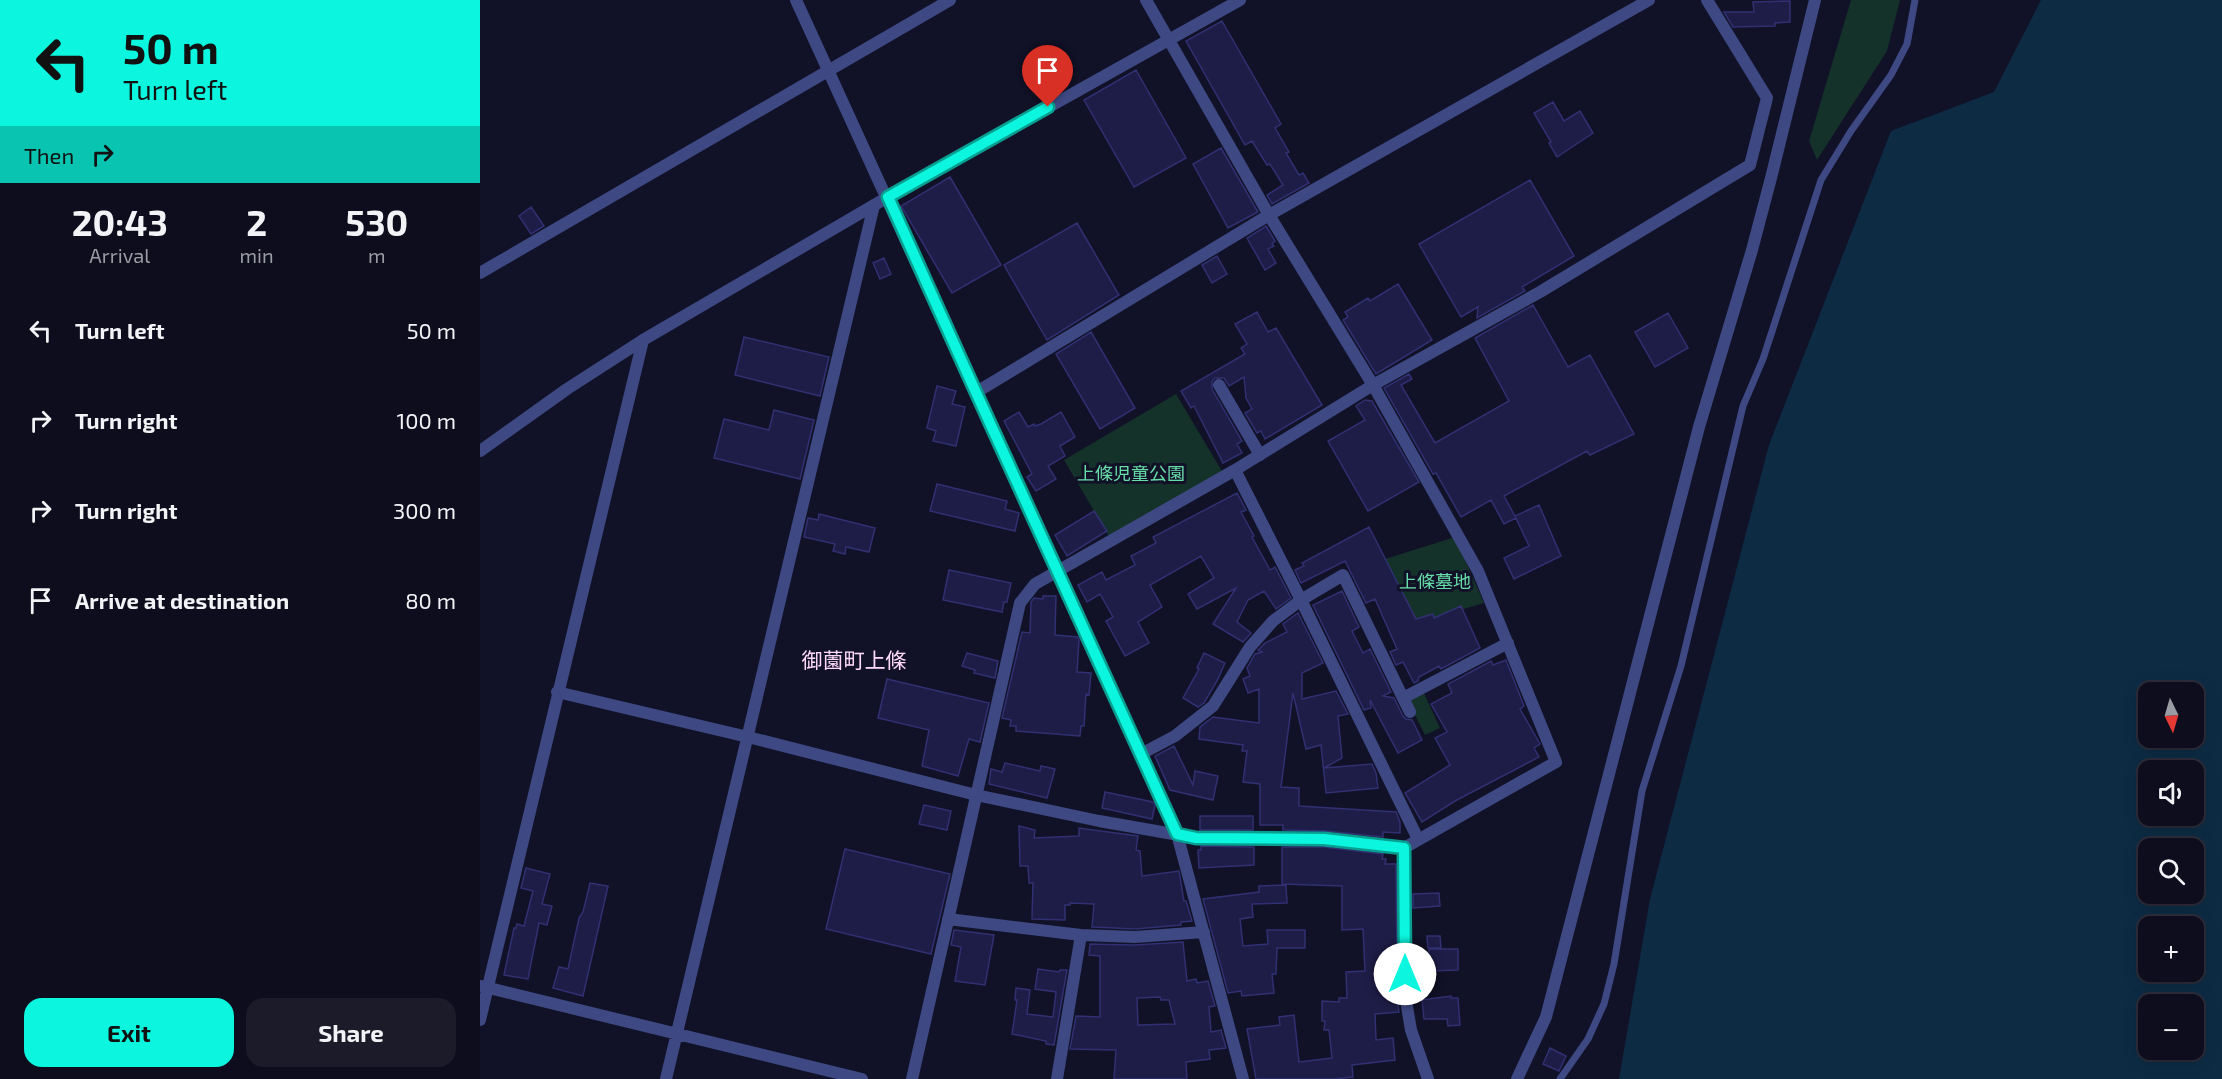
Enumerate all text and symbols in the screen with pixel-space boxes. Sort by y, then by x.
text: 50 m [123,22,219,72]
icon: left [24,24,102,102]
pin [1022,45,1073,107]
icon: arrive [1031,54,1064,87]
text: Turn left [123,73,227,105]
icon: right [86,138,119,171]
text: Then [24,142,74,168]
text: 20:43 [72,200,168,243]
text: 2 [246,200,267,243]
text: 530 [345,200,408,243]
text: Arrival [89,243,150,267]
text: min [240,243,274,267]
text: m [368,243,386,267]
icon: left [24,314,57,347]
text: Turn left [75,317,164,343]
text: 50 m [407,317,456,343]
icon: right [24,404,57,437]
text: Turn right [75,407,177,433]
text: 100 m [397,407,456,433]
park label: 上條児童公園 [1077,462,1185,484]
icon: right [24,494,57,527]
text: Turn right [75,497,177,523]
text: 300 m [393,497,456,523]
park label: 上條墓地 [1399,570,1471,592]
icon: arrive [24,584,57,617]
text: Arrive at destination [75,587,289,613]
text: 80 m [405,587,456,613]
district label: 御薗町上條 [802,647,907,672]
north arrow [2138,682,2204,748]
map controls [2138,682,2204,1060]
button: sound [2138,760,2204,826]
button: search [2138,838,2204,904]
button: + [2138,916,2204,982]
position arrow [1373,942,1437,1006]
button: − [2138,994,2204,1060]
button: Exit [24,998,234,1067]
button: Share [246,998,456,1067]

